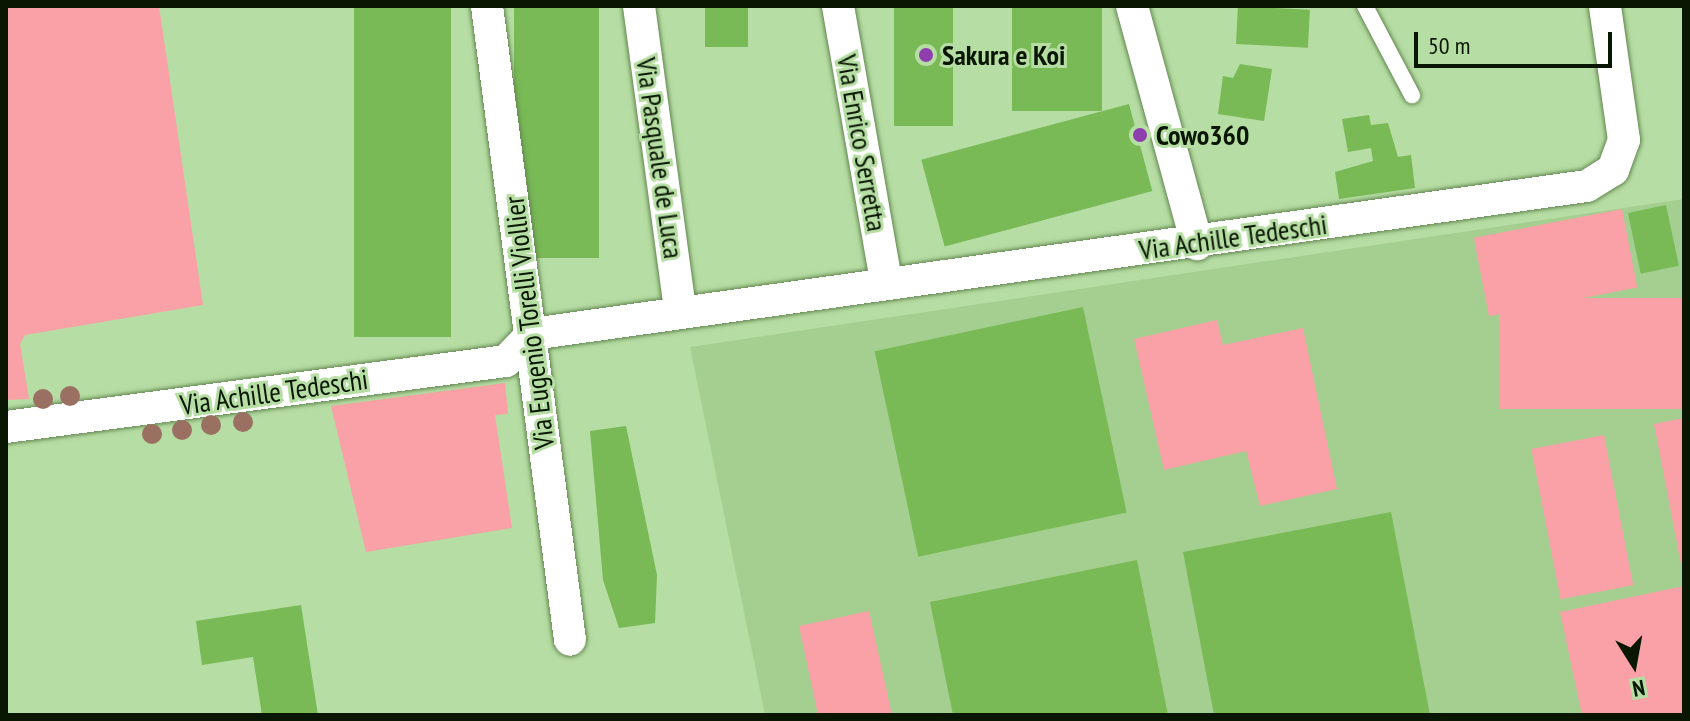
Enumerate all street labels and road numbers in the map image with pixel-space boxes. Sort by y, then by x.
street label: Via Enrico Serretta [830,52,894,234]
street label: Via Pasquale de Luca [629,55,691,261]
street label: Via Eugenio Torelli Viollier [497,194,561,452]
street label: Via Achille Tedeschi [1136,207,1330,267]
street label: Via Achille Tedeschi [177,362,371,422]

